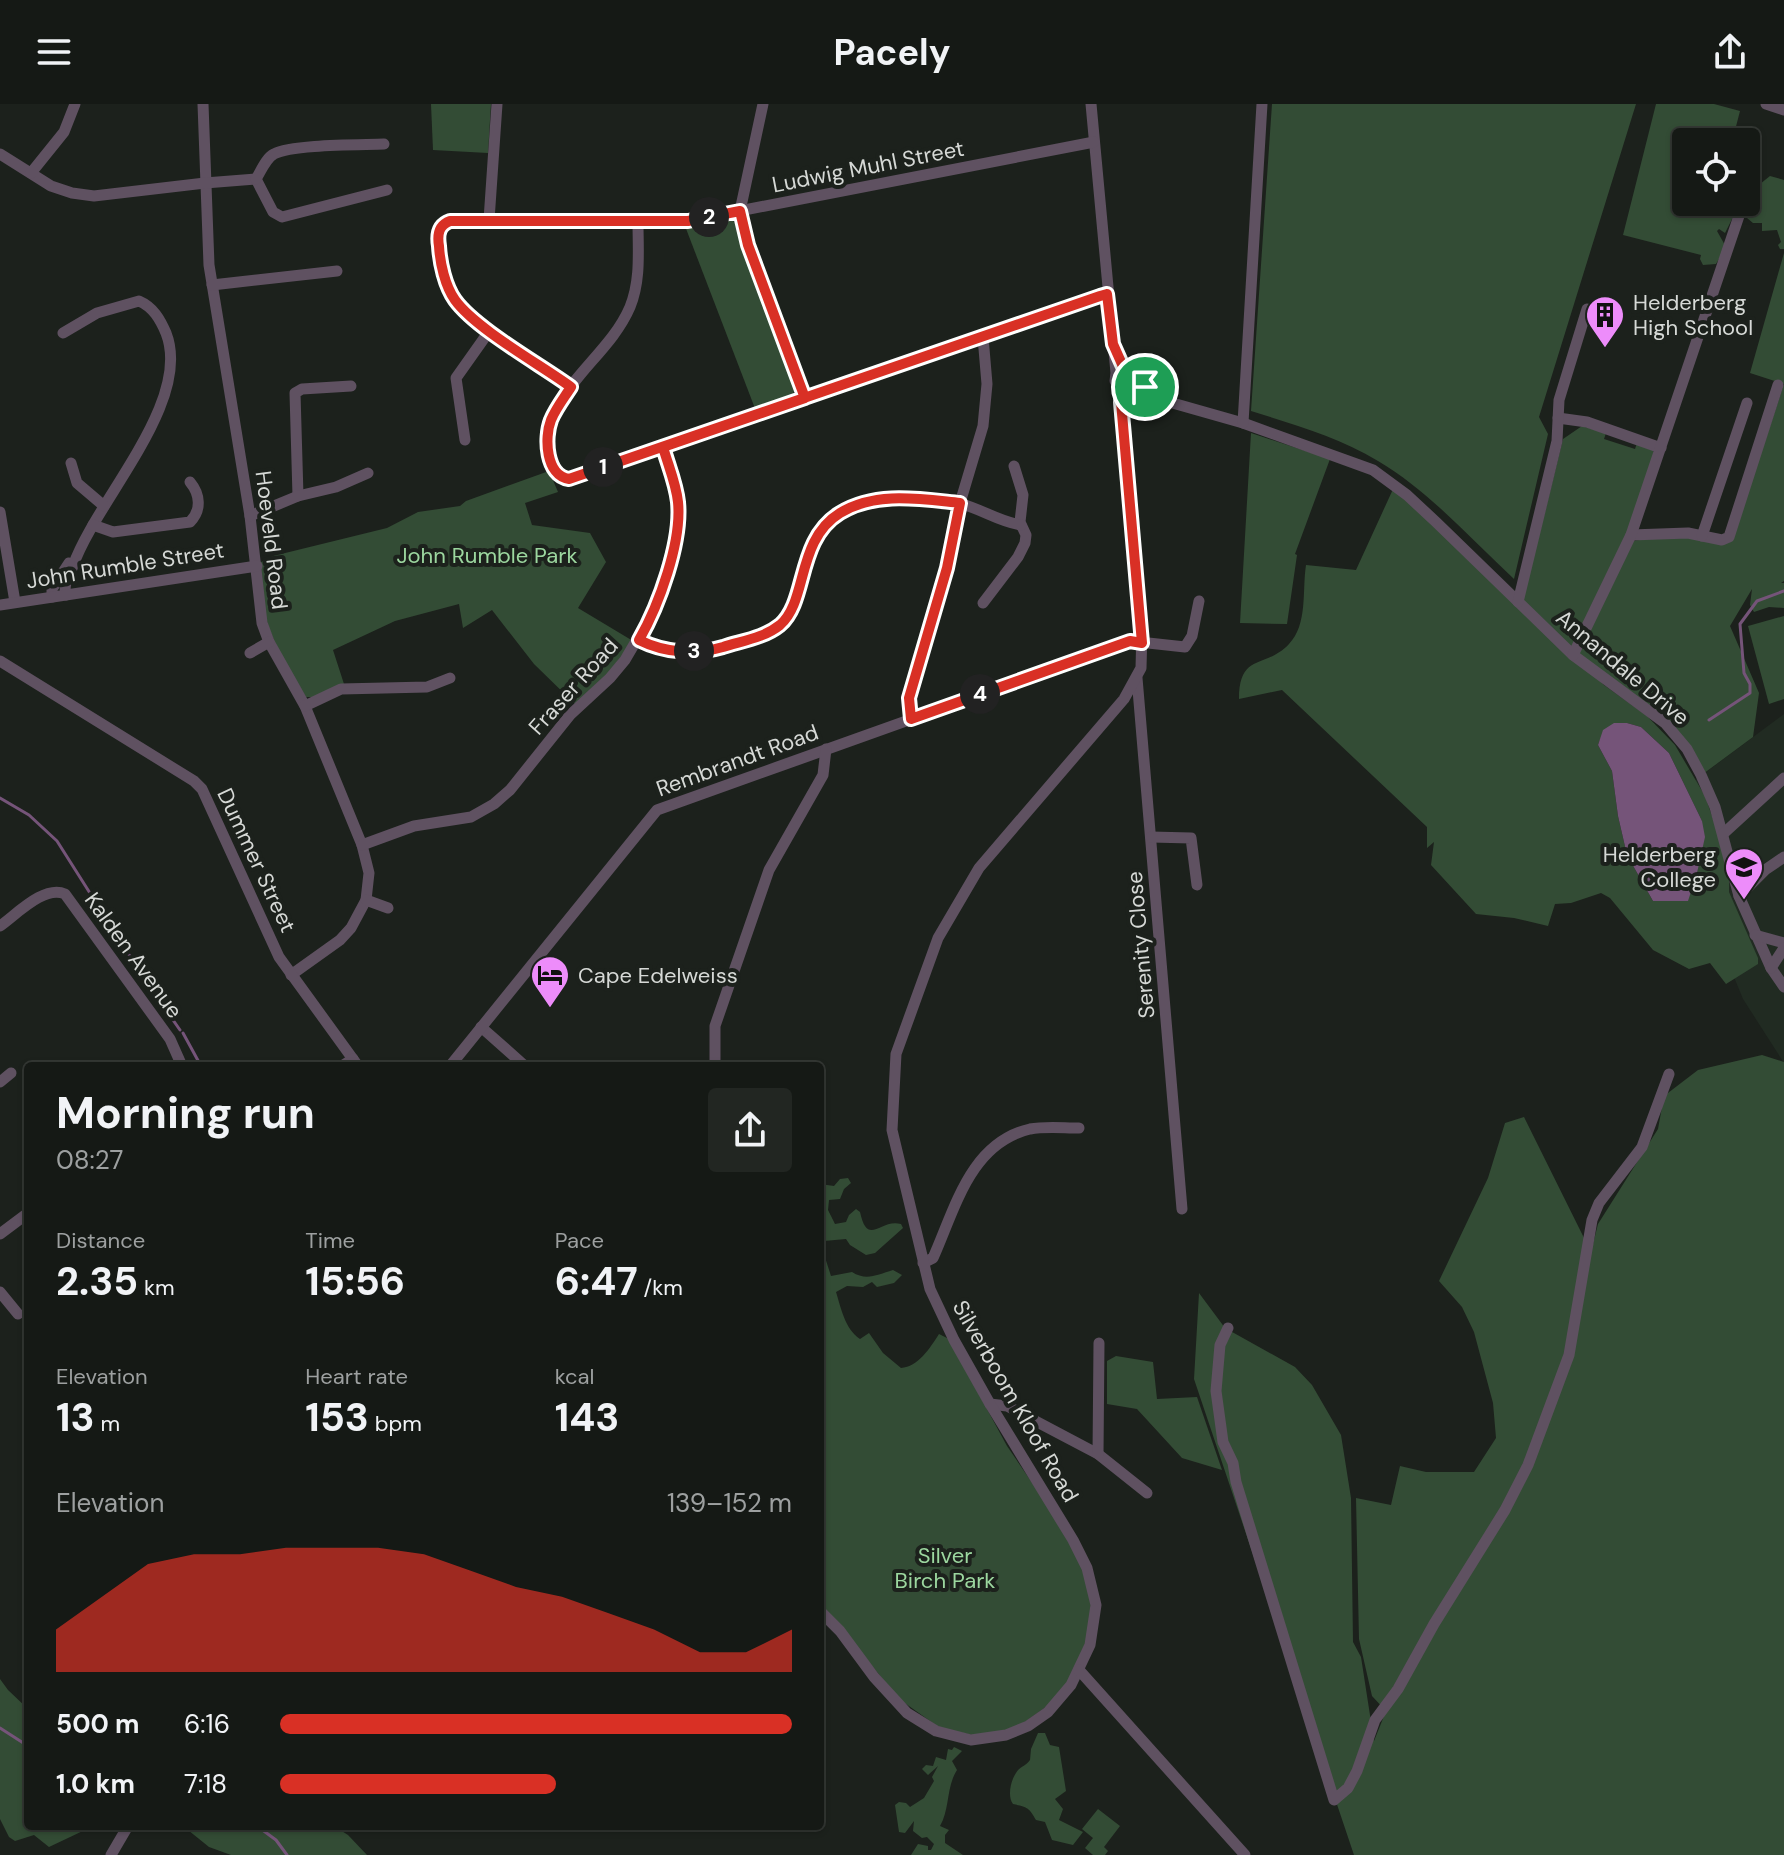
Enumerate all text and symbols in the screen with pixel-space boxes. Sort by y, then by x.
text: Pacely [834,29,950,76]
icon: menu [32,30,76,74]
icon: share [1708,30,1752,74]
map controls [1672,128,1760,216]
button: locate [1672,128,1760,216]
street label: Ludwig Muhl Street [770,134,967,199]
pin: 2 [689,197,729,237]
text: 2 [703,202,715,231]
place label: Helderberg High School [1633,288,1753,342]
building icon: Helderberg High School [1584,294,1626,349]
pin [1111,353,1179,421]
icon: arrive [1123,365,1167,409]
pin: 1 [583,447,623,487]
text: 1 [599,452,607,481]
street label: Hoeveld Road [249,469,294,611]
street label: John Rumble Street [24,536,226,595]
park label: John Rumble Park [397,541,577,570]
street label: Annandale Drive [1550,603,1695,732]
pin: 3 [674,631,714,671]
street label: Fraser Road [522,632,625,741]
text: 3 [687,636,701,665]
pin: 4 [960,674,1000,714]
text: 4 [973,679,987,708]
street label: Rembrandt Road [652,718,822,803]
street label: Dummer Street [210,783,303,937]
place label: Helderberg College [1603,840,1716,894]
school or university icon: Helderberg College [1723,846,1765,901]
street label: Serenity Close [1120,870,1161,1020]
street label: Kalden Avenue [78,887,189,1024]
hotel icon: Cape Edelweiss [529,954,571,1009]
place label: Cape Edelweiss [578,961,738,990]
text: Morning run [56,1084,315,1142]
button: share [708,1088,792,1172]
text: 08:27 [56,1143,123,1177]
text: Distance [56,1226,145,1255]
text: Time [305,1226,355,1255]
text: Pace [555,1226,604,1255]
text: 2.35 [56,1255,138,1307]
text: 15:56 [305,1255,405,1307]
text: 6:47 [555,1255,638,1307]
text: km [138,1273,175,1302]
text: /km [638,1273,683,1302]
street label: Silverboom Kloof Road [946,1295,1085,1507]
text: Elevation [56,1362,148,1391]
text: Heart rate [305,1362,408,1391]
text: kcal [555,1362,594,1391]
text: 13 [56,1391,95,1443]
text: 153 [305,1391,369,1443]
text: 143 [555,1391,619,1443]
text: m [95,1409,120,1438]
text: bpm [369,1409,422,1438]
text: Elevation [56,1486,164,1520]
text: 139–152 m [667,1486,792,1520]
park label: Silver Birch Park [895,1541,995,1595]
text: 500 m [56,1707,139,1741]
text: 6:16 [184,1707,230,1741]
text: 1.0 km [56,1767,135,1801]
text: 7:18 [184,1767,227,1801]

